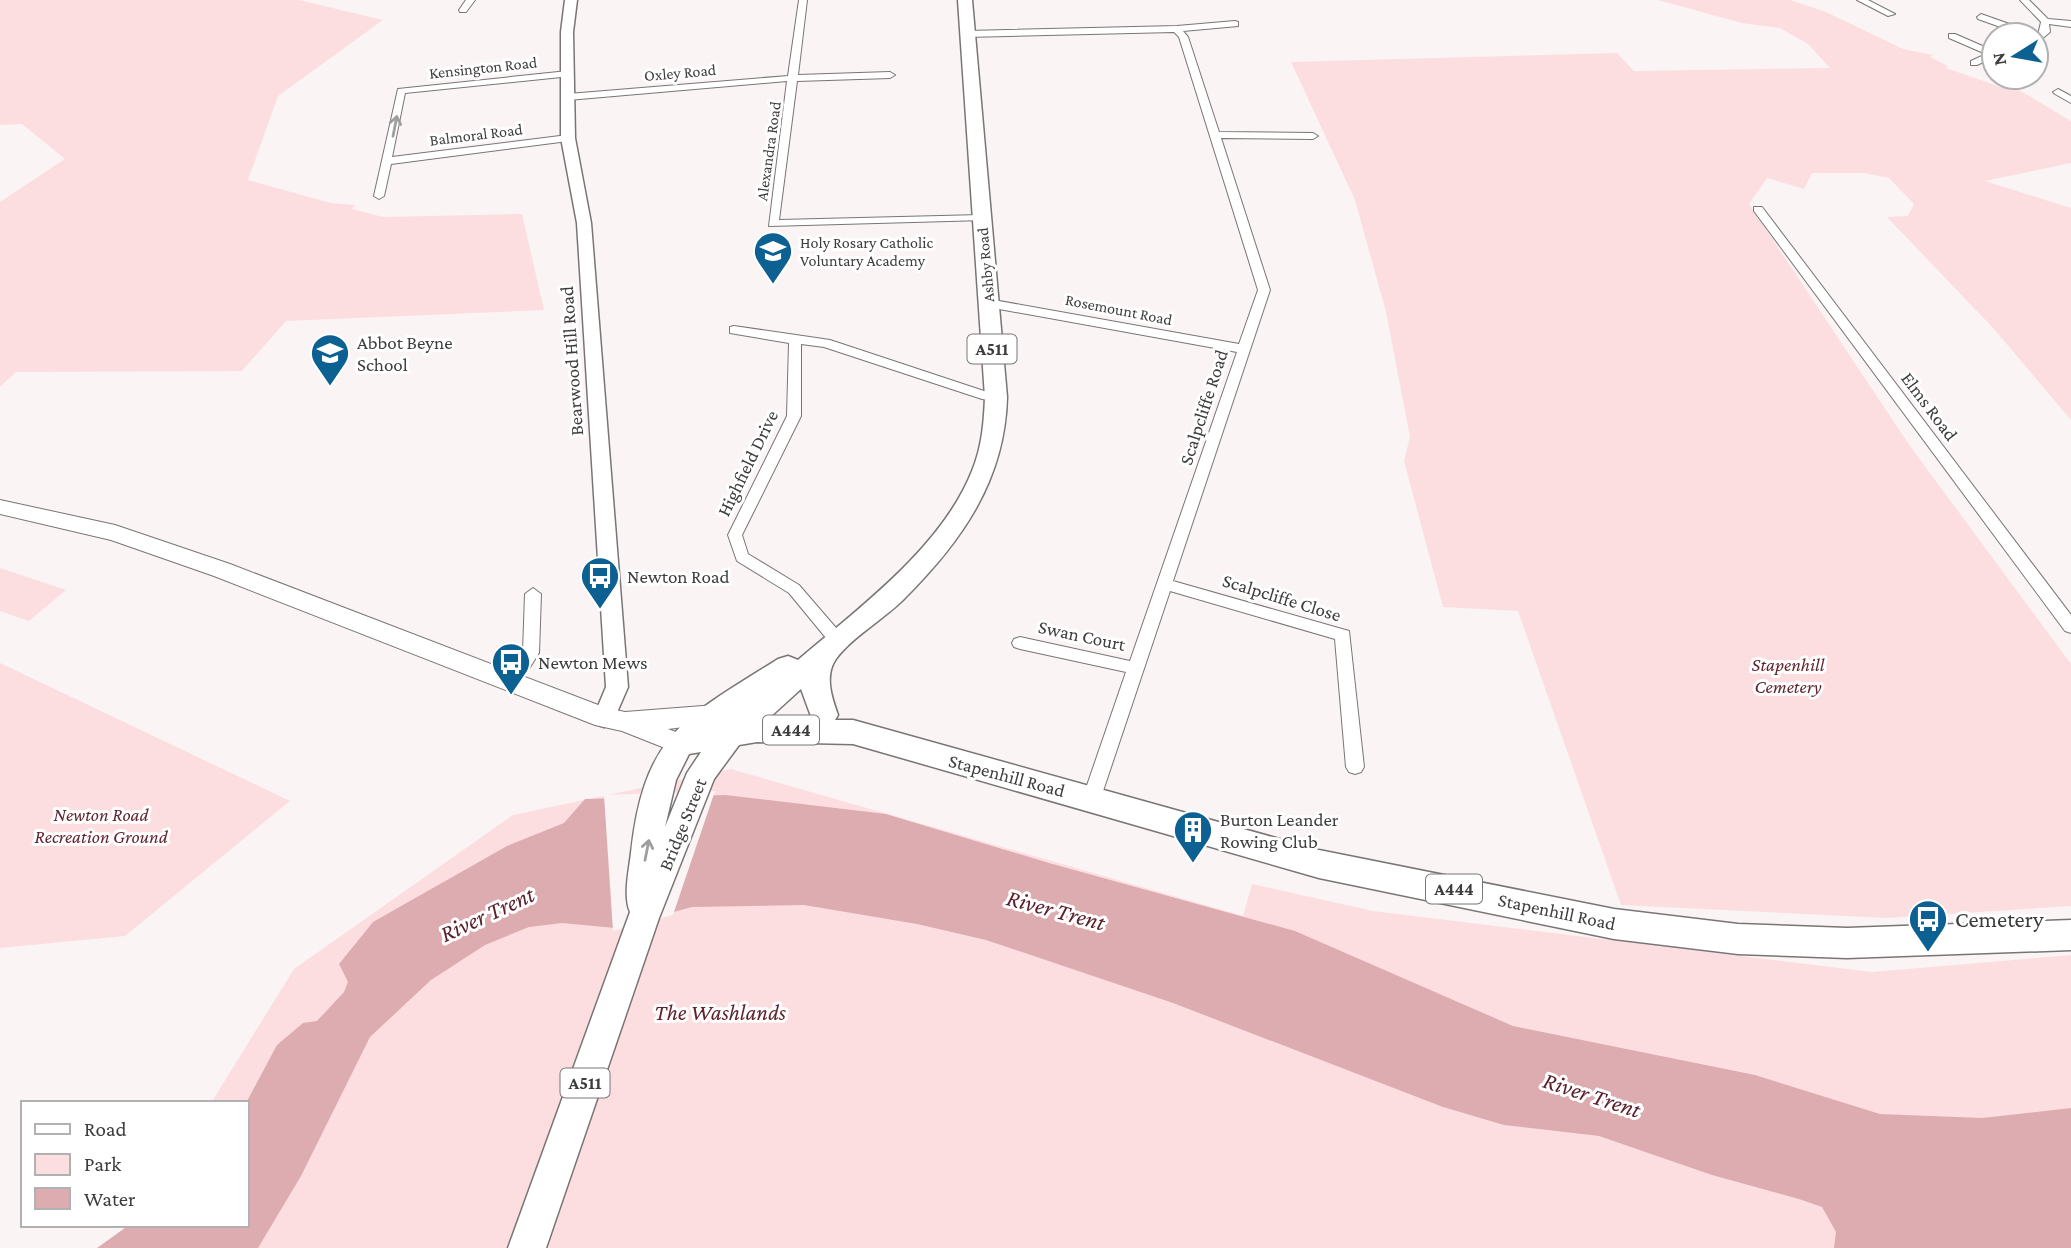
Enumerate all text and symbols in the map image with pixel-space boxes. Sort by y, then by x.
north arrow [1980,21,2050,91]
text: N [1987,51,2010,68]
street label: Kensington Road [428,53,539,83]
street label: Oxley Road [643,61,717,85]
street label: Alexandra Road [753,100,784,202]
one-way arrow [388,115,402,138]
street label: Balmoral Road [429,120,524,149]
street label: Ashby Road [974,226,998,303]
school or university icon: Holy Rosary Catholic Voluntary Academy [752,230,794,285]
place label: Holy Rosary Catholic Voluntary Academy [800,234,933,270]
street label: Bearwood Hill Road [556,285,587,437]
street label: Rosemount Road [1064,291,1174,328]
school or university icon: Abbot Beyne School [309,332,351,387]
place label: Abbot Beyne School [357,332,453,375]
road number: A511 [968,334,1016,363]
street label: Scalpcliffe Road [1175,347,1232,467]
street label: Elms Road [1897,368,1962,445]
street label: Highfield Drive [713,407,782,520]
bus stop icon: Newton Road [579,555,621,610]
place label: Newton Road [627,566,730,587]
street label: Scalpcliffe Close [1220,569,1344,625]
street label: Swan Court [1036,616,1128,655]
bus stop icon: Newton Mews [490,641,532,696]
place label: Newton Mews [538,652,647,673]
park label: Stapenhill Cemetery [1752,654,1825,697]
road number: A444 [763,716,819,744]
street label: Stapenhill Road [946,750,1067,801]
street label: Bridge Street [654,774,711,873]
park label: Newton Road Recreation Ground [34,804,169,847]
building icon: Burton Leander Rowing Club [1172,809,1214,864]
place label: Burton Leander Rowing Club [1220,809,1339,852]
one-way arrow [641,839,654,862]
road number: A444 [1426,874,1482,904]
water label: River Trent [435,880,539,947]
water label: River Trent [1004,883,1109,936]
street label: Stapenhill Road [1496,889,1618,934]
bus stop icon: Cemetery [1907,898,1949,953]
place label: Cemetery [1955,906,2044,932]
park label: The Washlands [654,999,787,1025]
water label: River Trent [1540,1066,1645,1123]
road number: A511 [560,1068,610,1098]
legend [21,1101,248,1227]
text: Road [84,1117,127,1141]
text: Park [84,1152,121,1176]
text: Water [84,1187,136,1211]

